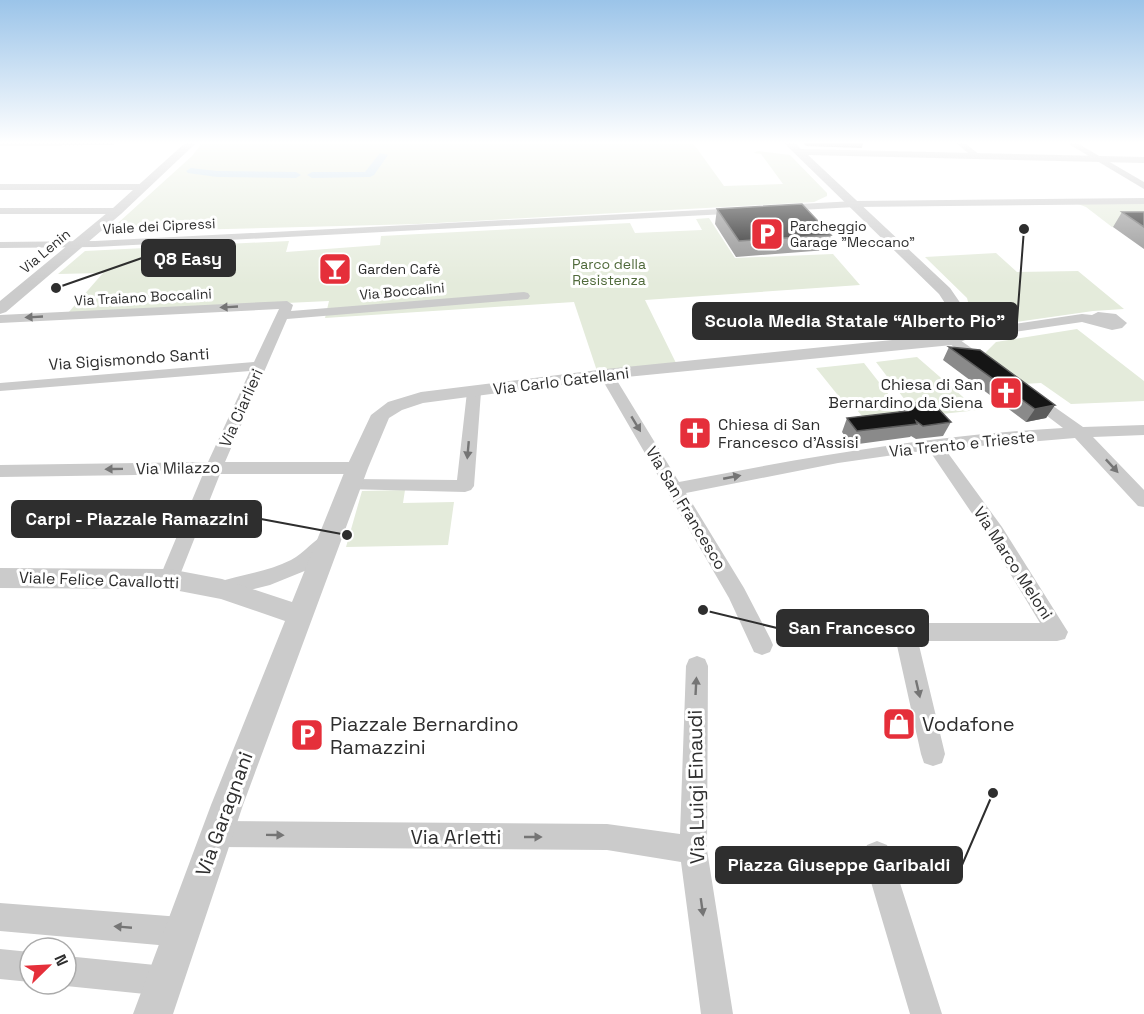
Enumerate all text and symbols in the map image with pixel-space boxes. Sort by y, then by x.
street label: Viale dei Cipressi [102,214,216,238]
parking icon: Parcheggio Garage "Meccano" [749,216,785,252]
place label: Parcheggio Garage "Meccano" [790,217,915,251]
street label: Via Lenin [16,225,74,277]
callout: Q8 Easy [142,240,235,276]
text: Q8 Easy [154,247,222,270]
bar icon: Garden Cafè [317,251,353,287]
park label: Parco della Resistenza [572,255,646,289]
place label: Garden Cafè [358,260,441,278]
street label: Via Boccalini [359,278,445,304]
street label: Via Traiano Boccalini [74,284,212,310]
one-way arrow [220,303,239,312]
callout: Scuola Media Statale “Alberto Pio” [693,303,1017,339]
text: Scuola Media Statale “Alberto Pio” [705,309,1005,332]
one-way arrow [25,313,44,322]
street label: Via Sigismondo Santi [48,343,210,375]
street label: Via Carlo Catellani [492,362,630,400]
street label: Via Ciarlieri [214,365,268,451]
place label: Chiesa di San Bernardino da Siena [828,374,983,413]
church icon: Chiesa di San Bernardino da Siena [988,375,1024,411]
place label: Chiesa di San Francesco d'Assisi [718,414,859,453]
church icon: Chiesa di San Francesco d'Assisi [677,415,713,451]
one-way arrow [631,416,641,433]
street label: Via Trento e Trieste [888,426,1036,462]
one-way arrow [463,441,473,460]
street label: Via San Francesco [641,442,731,574]
street label: Via Milazzo [136,457,220,479]
one-way arrow [1104,459,1118,473]
one-way arrow [105,464,124,474]
one-way arrow [722,472,741,481]
callout: Carpi - Piazzale Ramazzini [12,501,261,537]
street label: Via Marco Meloni [969,503,1057,623]
text: Carpi - Piazzale Ramazzini [25,507,249,530]
street label: Viale Felice Cavallotti [19,567,179,593]
callout: San Francesco [777,610,928,646]
text: San Francesco [789,616,915,639]
one-way arrow [691,677,700,696]
one-way arrow [913,679,923,698]
shop icon: Vodafone [881,706,917,742]
street label: Via Luigi Einaudi [682,710,710,864]
place label: Piazzale Bernardino Ramazzini [330,711,519,760]
place label: Vodafone [922,711,1015,737]
parking icon: Piazzale Bernardino Ramazzini [289,717,325,753]
street label: Via Garagnani [189,748,259,880]
street label: Via Arletti [410,824,502,850]
one-way arrow [266,830,285,839]
one-way arrow [524,832,543,842]
callout: Piazza Giuseppe Garibaldi [716,847,962,883]
text: Piazza Giuseppe Garibaldi [728,853,950,876]
one-way arrow [697,898,706,917]
one-way arrow [114,922,133,932]
north arrow [18,936,78,996]
text: N [49,951,73,969]

